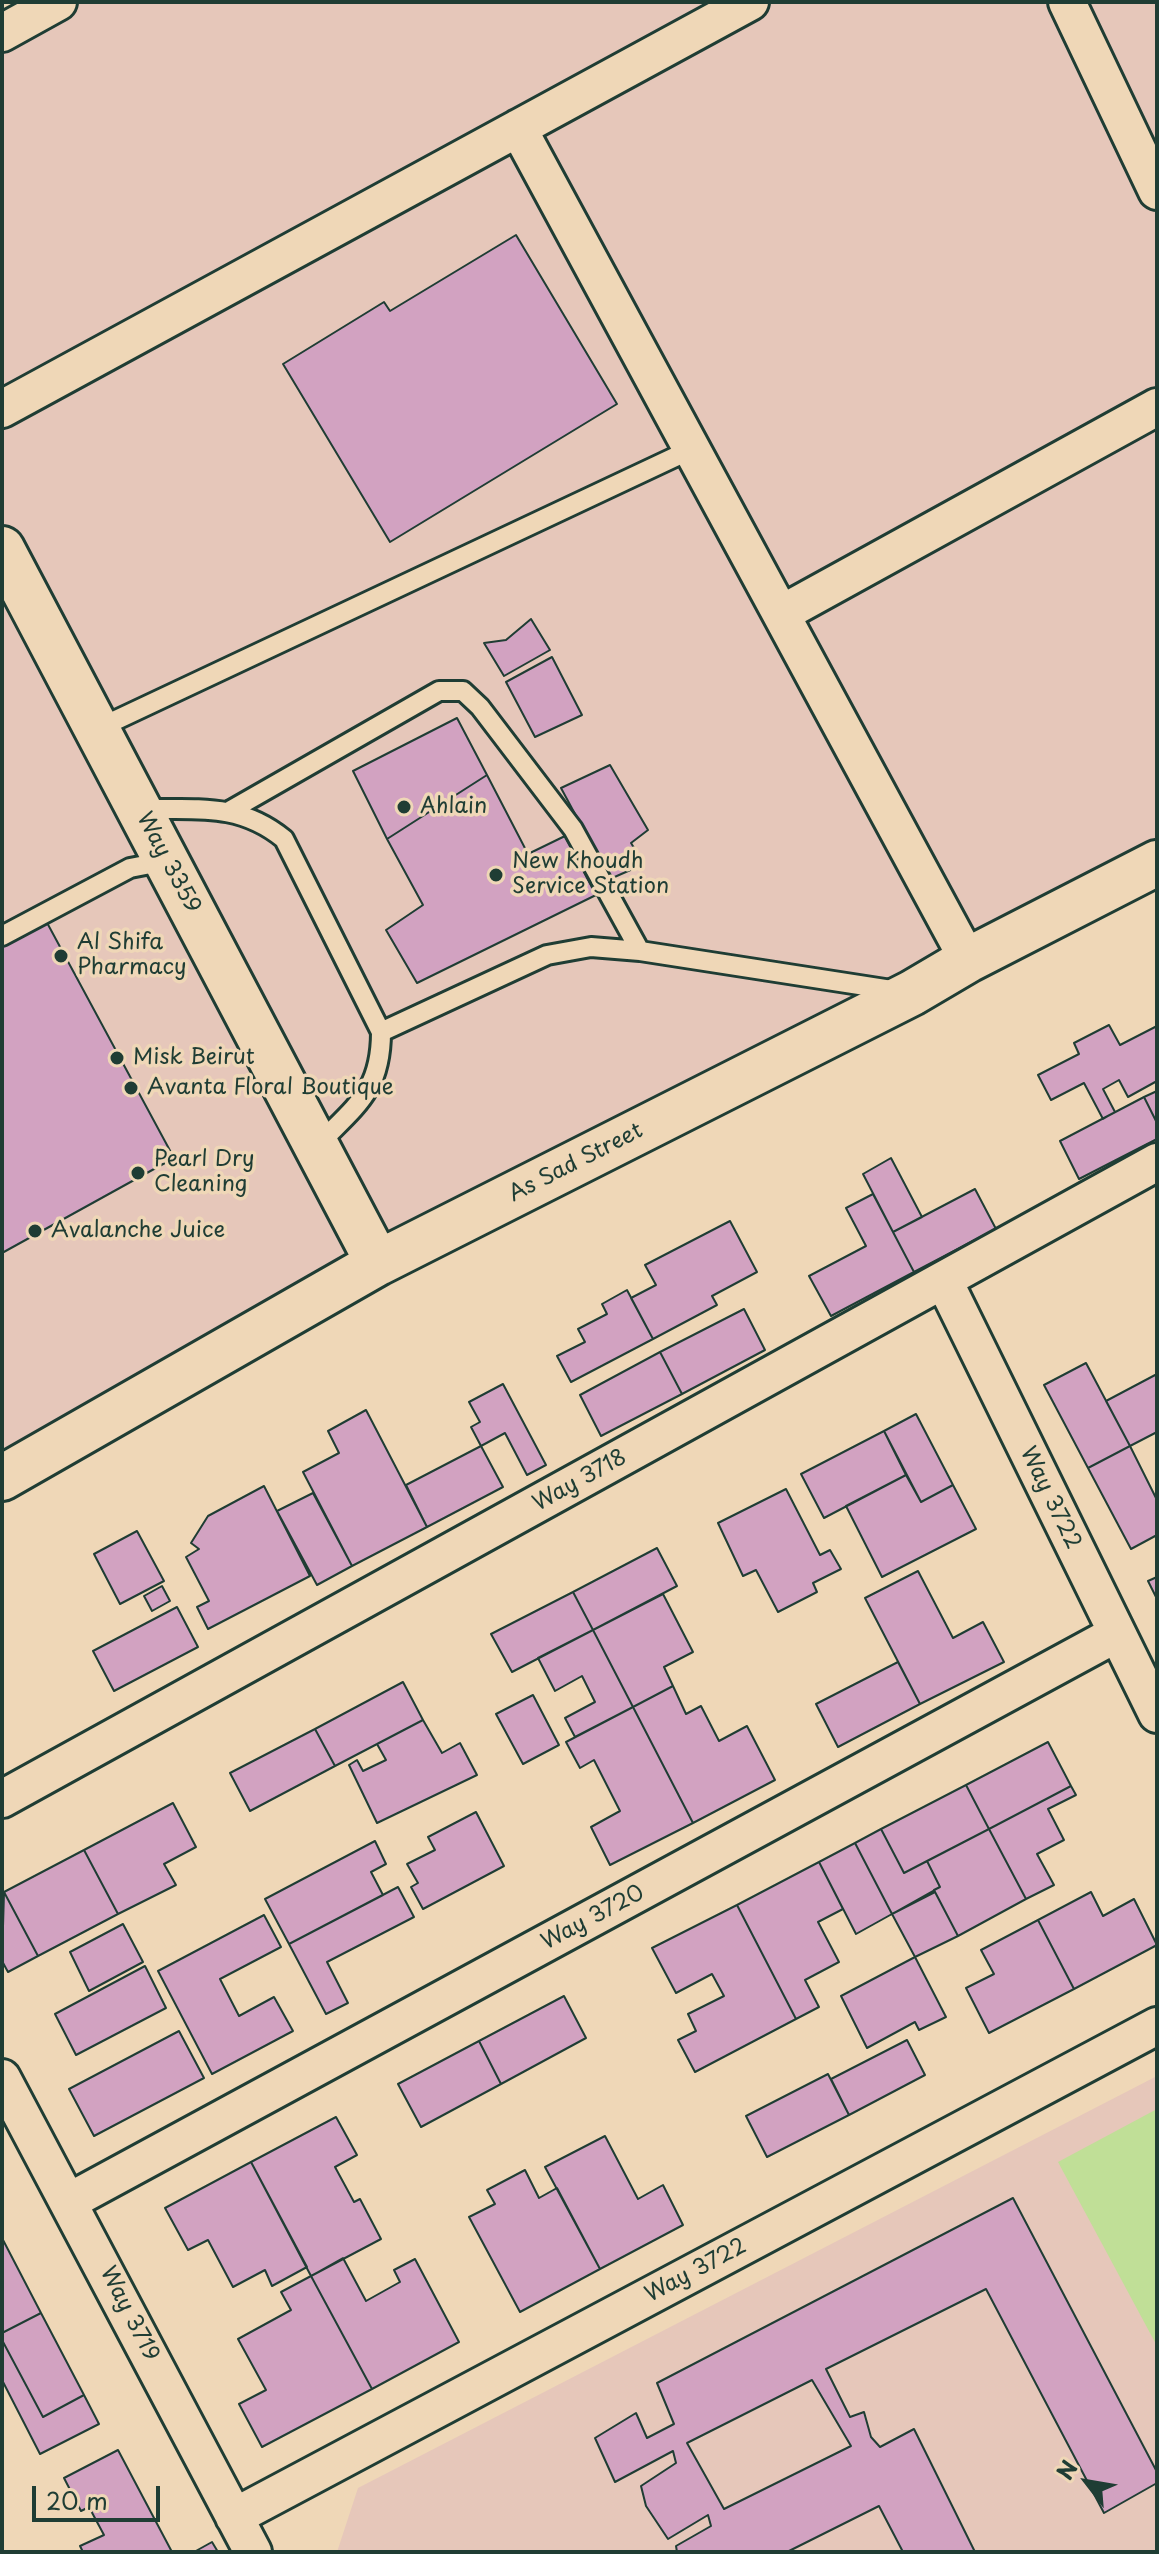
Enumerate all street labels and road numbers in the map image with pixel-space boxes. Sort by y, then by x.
street label: Way 3359 [130,808,206,918]
street label: As Sad Street [505,1118,647,1208]
street label: Way 3722 [1014,1442,1086,1554]
street label: Way 3718 [529,1445,631,1517]
street label: Way 3720 [537,1880,649,1956]
street label: Way 3722 [641,2233,751,2309]
street label: Way 3719 [94,2262,164,2366]

